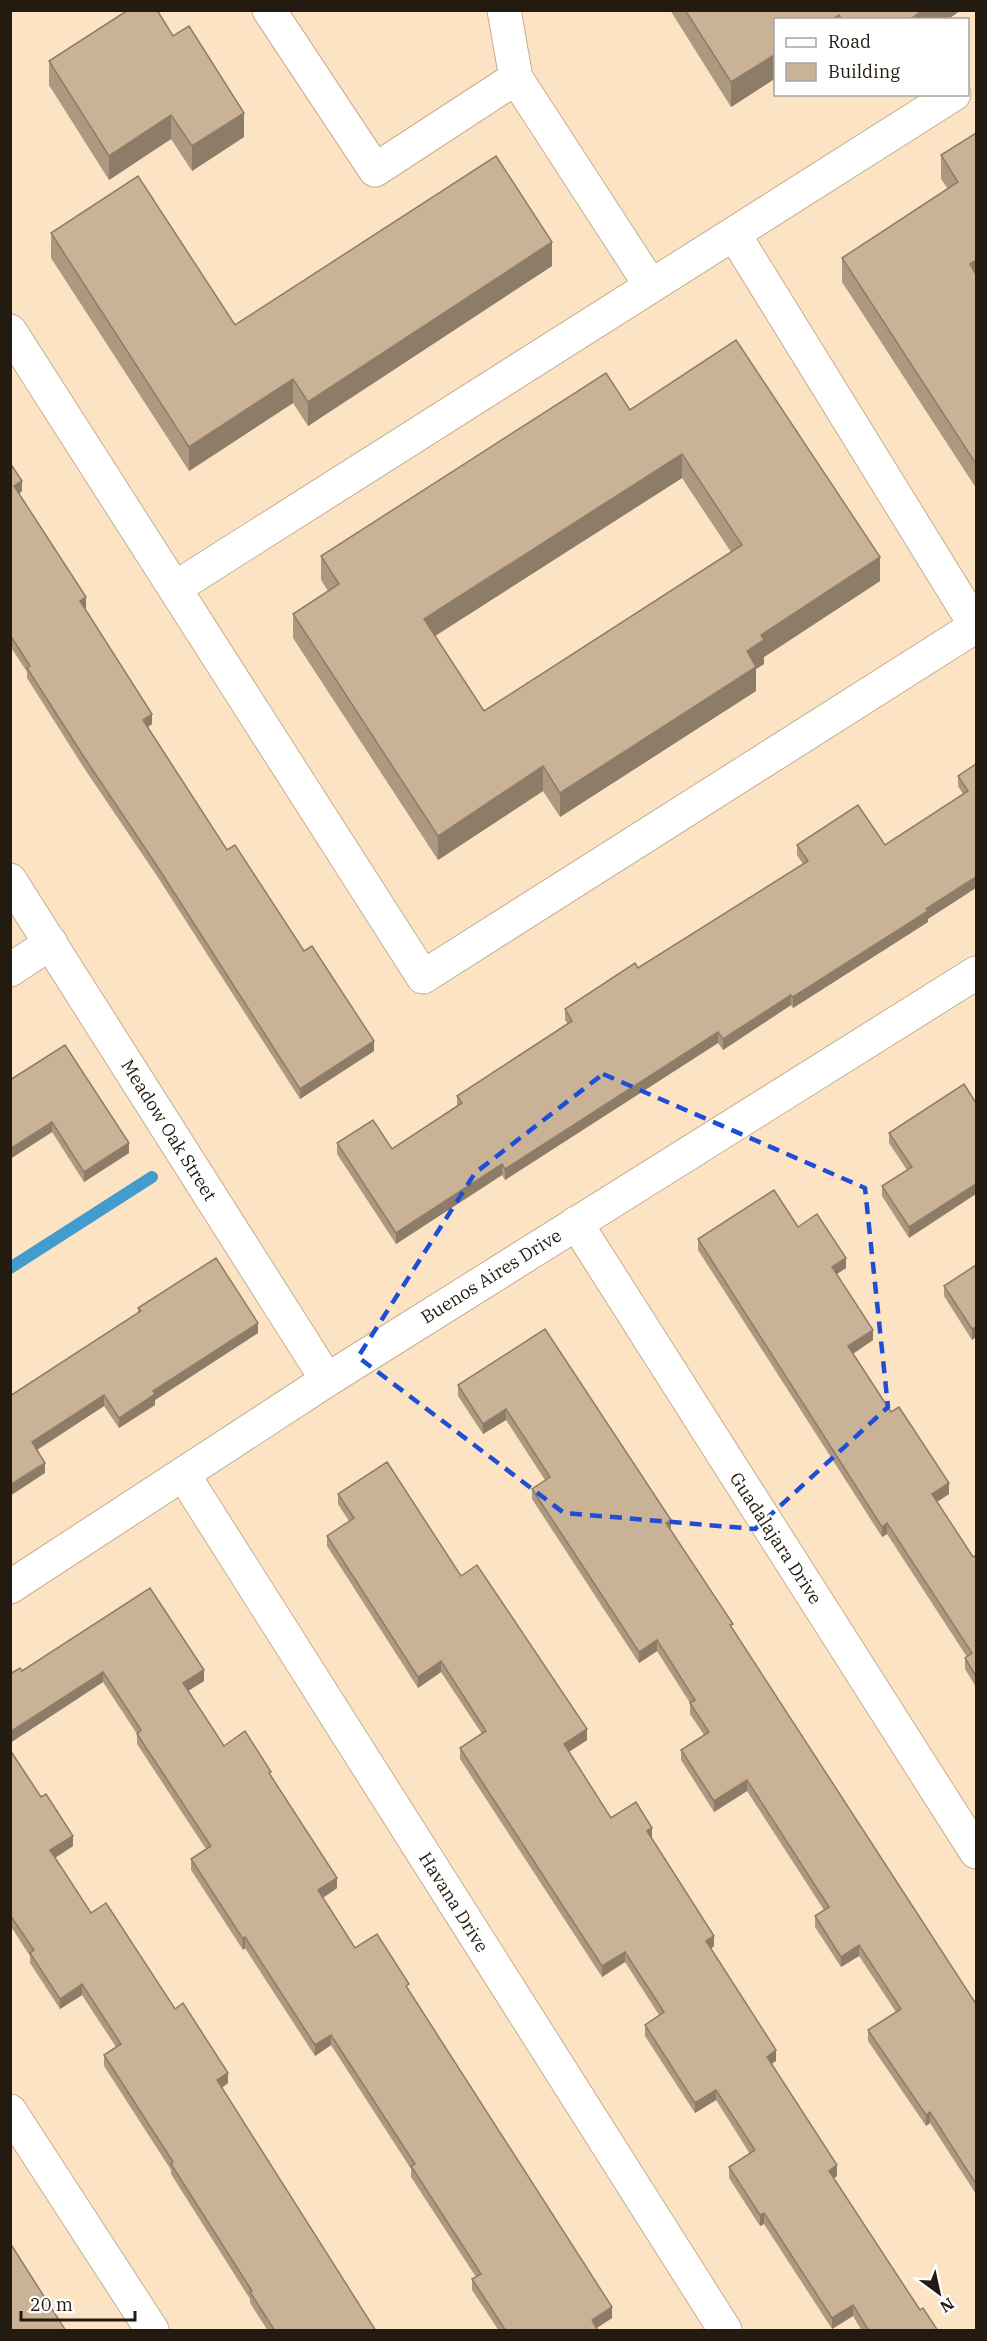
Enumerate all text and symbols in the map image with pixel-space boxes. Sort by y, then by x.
legend [774,18,969,96]
text: Road [828,30,871,53]
text: Building [828,60,900,83]
street label: Meadow Oak Street [116,1055,222,1205]
street label: Buenos Aires Drive [416,1224,566,1328]
street label: Guadalajara Drive [725,1468,827,1608]
street label: Havana Drive [414,1848,494,1956]
north arrow [909,2263,969,2323]
scale bar [21,2284,135,2322]
text: 20 m [30,2293,73,2316]
text: N [936,2294,958,2317]

